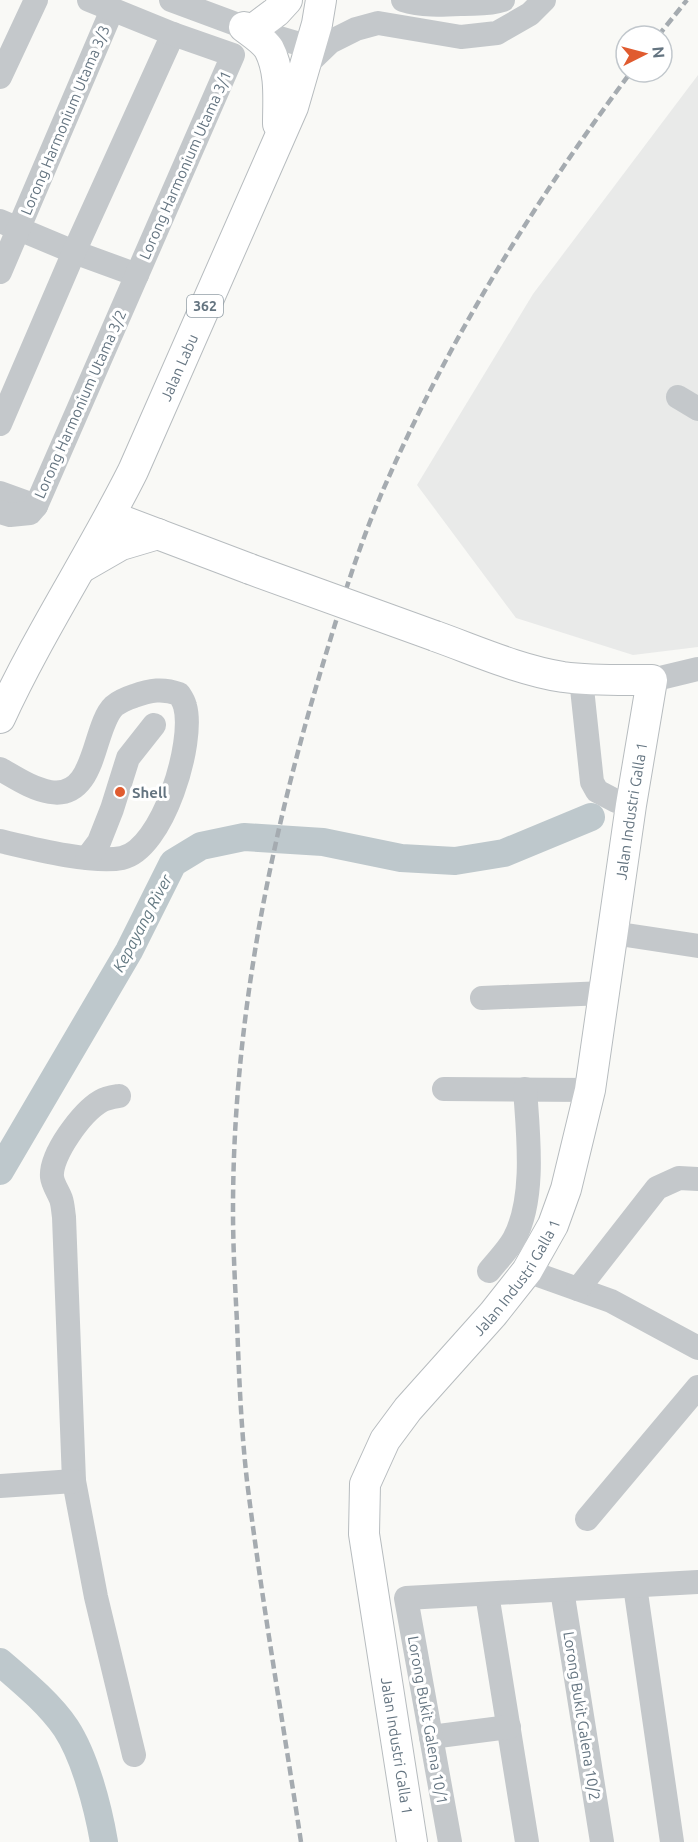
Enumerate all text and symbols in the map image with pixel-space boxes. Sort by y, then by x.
street label: Lorong Harmonium Utama 3/3 [17,23,113,217]
north arrow [614,24,674,84]
text: N [649,46,668,59]
street label: Lorong Harmonium Utama 3/1 [136,68,234,262]
road number: 362 [187,295,223,317]
street label: Lorong Harmonium Utama 3/2 [31,307,129,501]
street label: Jalan Labu [156,331,201,403]
street label: Jalan Industri Galla 1 [612,741,650,881]
place label: Shell [132,784,167,801]
marker: Shell [113,785,127,799]
water label: Kepayang River [109,871,176,975]
street label: Jalan Industri Galla 1 [470,1217,563,1339]
street label: Lorong Bukit Galena 10/2 [560,1630,604,1802]
street label: Lorong Bukit Galena 10/1 [405,1635,451,1805]
street label: Jalan Industri Galla 1 [378,1676,416,1816]

